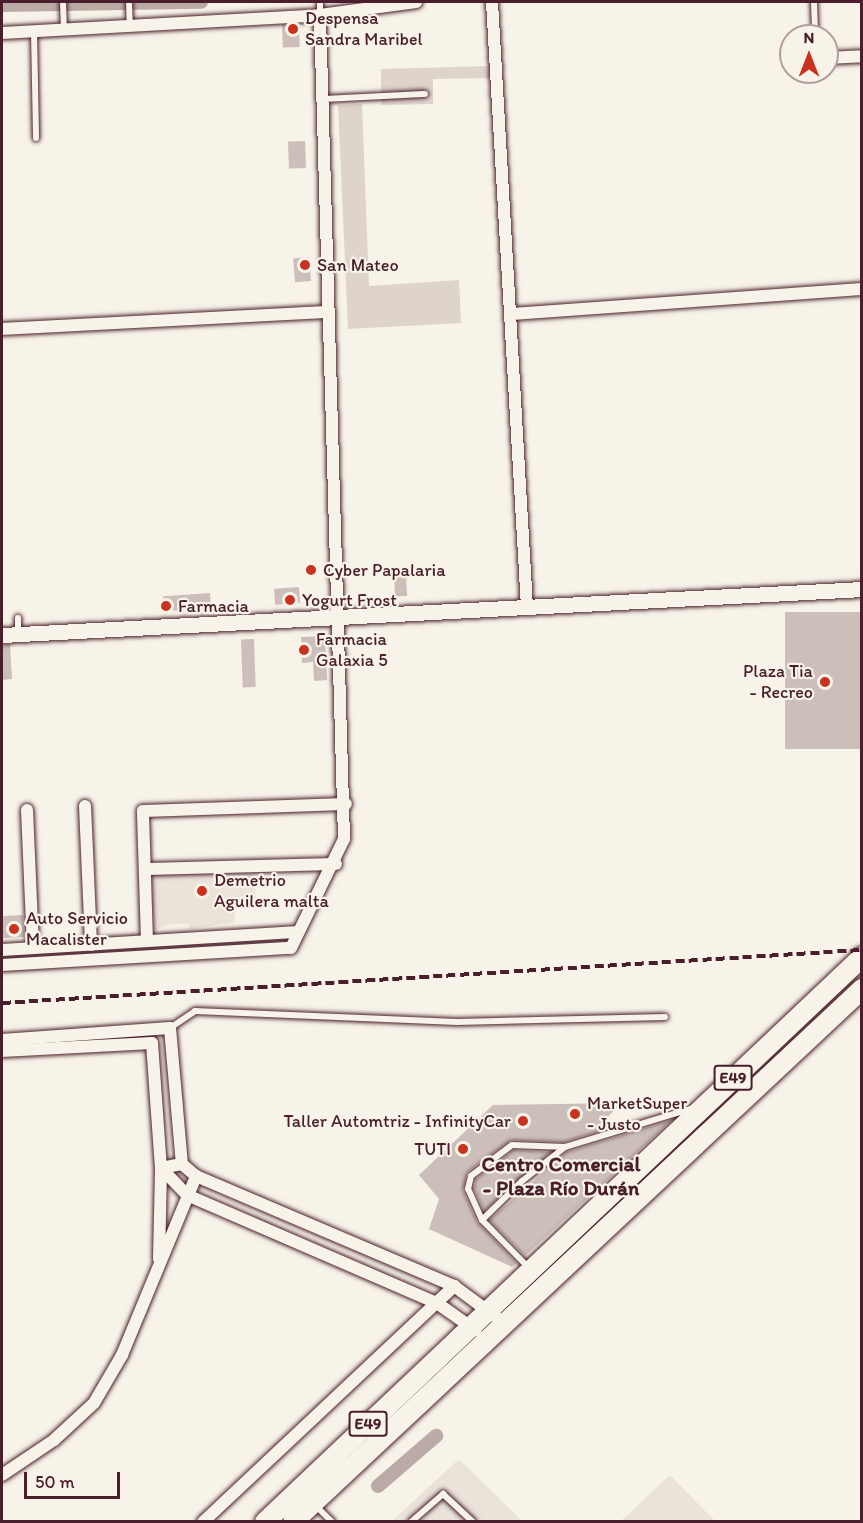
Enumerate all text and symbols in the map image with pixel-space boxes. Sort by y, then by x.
place label: Despensa Sandra Maribel [305,8,423,50]
marker: Despensa Sandra Maribel [286,22,300,36]
north arrow [779,24,839,84]
text: N [804,28,814,47]
place label: San Mateo [317,254,399,276]
marker: San Mateo [298,258,312,272]
place label: Cyber Papalaria [323,559,444,581]
marker: Cyber Papalaria [304,563,318,577]
place label: Yogurt Frost [302,589,397,611]
marker: Yogurt Frost [283,593,297,607]
place label: Farmacia [178,595,249,617]
marker: Farmacia [159,599,173,613]
place label: Farmacia Galaxia 5 [316,629,388,672]
marker: Farmacia Galaxia 5 [297,643,311,657]
place label: Plaza Tia - Recreo [744,661,813,704]
marker: Plaza Tia - Recreo [818,675,832,689]
place label: Demetrio Aguilera malta [214,870,329,912]
marker: Demetrio Aguilera malta [195,884,209,898]
place label: Auto Servicio Macalister [26,908,128,950]
marker: Auto Servicio Macalister [7,922,21,936]
road number: E49 [714,1065,752,1091]
place label: MarketSuper - Justo [587,1093,687,1136]
marker: MarketSuper - Justo [568,1107,582,1121]
place label: Taller Automtriz - InfinityCar [285,1110,511,1132]
marker: Taller Automtriz - InfinityCar [516,1114,530,1128]
place label: TUTI [414,1138,451,1160]
marker: TUTI [456,1142,470,1156]
district label: Centro Comercial - Plaza Río Durán [482,1151,640,1201]
road number: E49 [348,1411,388,1437]
scale bar [27,1460,123,1498]
text: 50 m [35,1471,75,1493]

